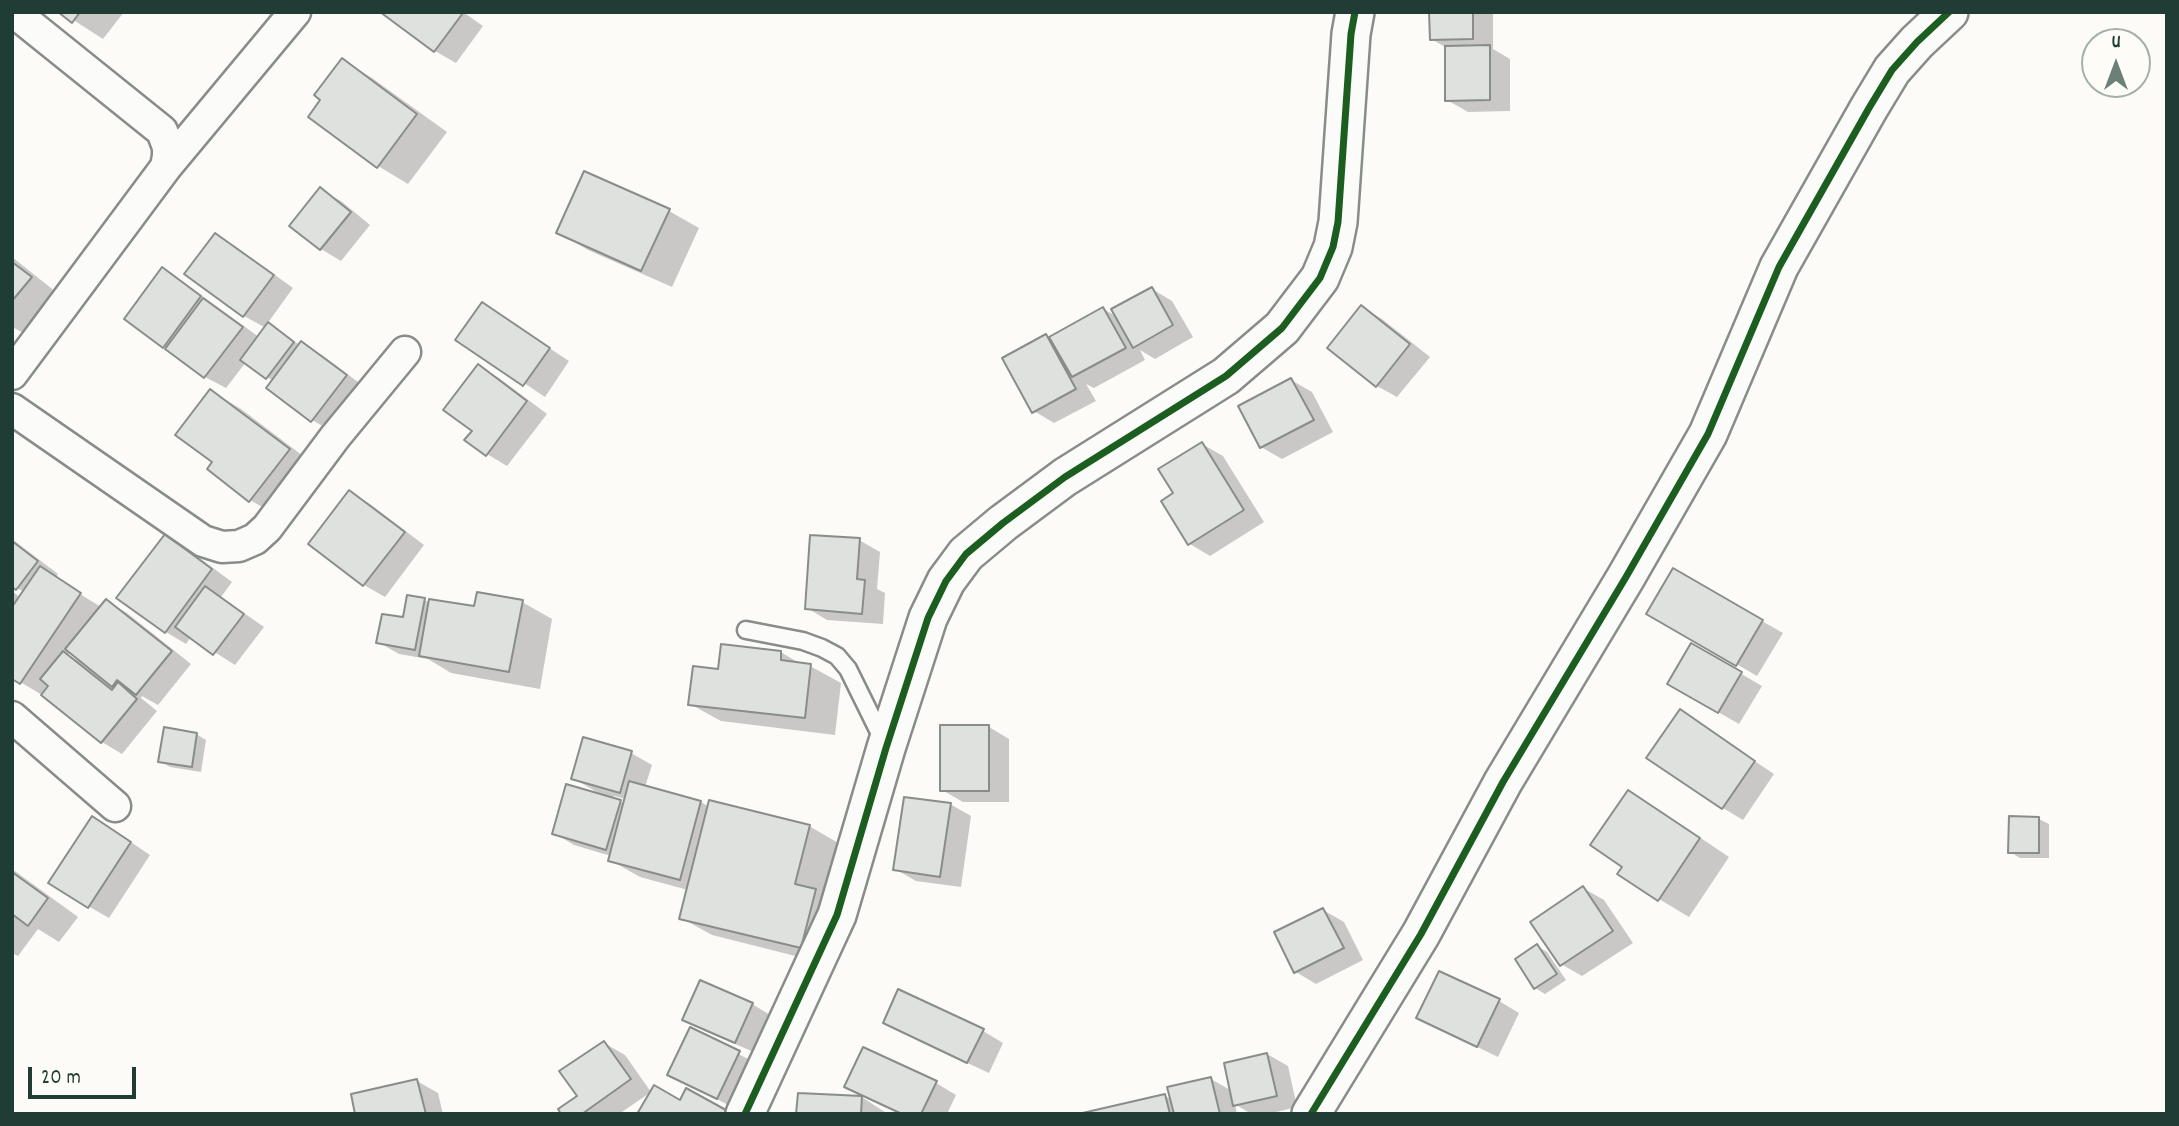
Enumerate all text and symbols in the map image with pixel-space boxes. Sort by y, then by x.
north arrow [2081,28,2151,98]
text: U [2111,30,2121,57]
scale bar [32,1052,140,1096]
text: 20 m [41,1064,81,1094]

